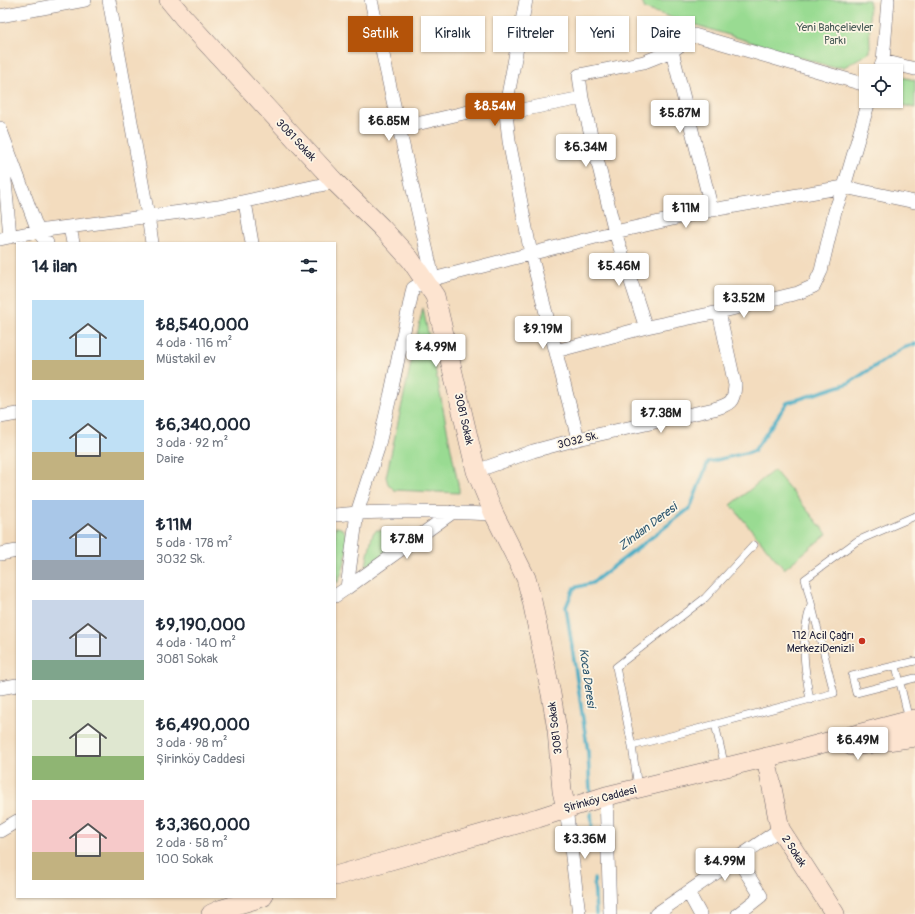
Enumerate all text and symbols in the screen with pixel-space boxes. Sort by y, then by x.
chip: Satılık [348,16,413,52]
chip: Kiralık [421,16,485,52]
chip: Filtreler [493,16,568,52]
chip: Yeni [576,16,629,52]
chip: Daire [637,16,695,52]
park label: Yeni Bahçelievler Parkı [796,21,873,47]
map controls [859,64,903,108]
button: locate [859,64,903,108]
pin: ₺8.54M [462,93,528,127]
text: ₺8.54M [474,98,516,114]
pin: ₺5.87M [647,100,713,134]
text: ₺5.87M [660,105,700,121]
pin: ₺6.85M [356,108,422,142]
text: ₺6.85M [368,113,410,129]
street label: 3081 Sokak [273,116,319,164]
pin: ₺6.34M [553,134,619,168]
text: ₺6.34M [565,139,607,155]
pin: ₺11M [662,195,710,229]
text: ₺11M [672,200,700,216]
pin: ₺5.46M [586,253,652,287]
icon: filters [298,255,320,277]
text: 14 ilan [32,256,77,277]
text: ₺5.46M [598,258,640,274]
pin: ₺3.52M [711,285,777,319]
text: ₺3.52M [723,290,765,306]
text: ₺8,540,000 [156,314,249,335]
icon: home [64,316,112,364]
pin: ₺9.19M [510,316,576,350]
text: ₺9.19M [524,321,562,337]
pin: ₺4.99M [403,334,469,368]
text: 4 oda · 116 m² [156,335,232,351]
text: ₺4.99M [416,339,456,355]
text: Müstakil ev [156,351,216,367]
street label: 3081 Sokak [452,392,476,446]
pin: ₺7.38M [628,400,694,434]
text: ₺7.38M [641,405,681,421]
text: ₺6,340,000 [156,414,251,435]
icon: home [64,416,112,464]
street label: 3032 Sk. [556,429,600,451]
text: 3 oda · 92 m² [156,435,228,451]
text: Daire [156,451,184,467]
water label: Zindan Deresi [616,499,682,554]
text: ₺11M [156,514,192,535]
icon: home [64,516,112,564]
pin: ₺7.8M [379,526,435,560]
text: ₺7.8M [390,531,424,547]
text: 5 oda · 178 m² [156,535,232,551]
text: 3032 Sk. [156,551,205,567]
text: ₺9,190,000 [156,614,245,635]
icon: home [64,616,112,664]
place label: 112 Acil Çağrı MerkeziDenizli [787,629,854,655]
text: 4 oda · 140 m² [156,635,236,651]
marker: 112 Acil Çağrı MerkeziDenizli [857,636,867,646]
water label: Koca Deresi [575,648,599,711]
text: 3081 Sokak [156,651,218,667]
street label: 3081 Sokak [545,701,565,755]
text: ₺6,490,000 [156,714,250,735]
icon: home [64,716,112,764]
pin: ₺6.49M [825,727,891,761]
text: ₺6.49M [837,732,879,748]
text: 3 oda · 98 m² [156,735,227,751]
text: Şirinköy Caddesi [156,751,245,767]
street label: Şirinköy Caddesi [562,783,638,815]
text: ₺3,360,000 [156,814,250,835]
icon: home [64,816,112,864]
pin: ₺3.36M [552,826,618,860]
text: ₺3.36M [564,831,606,847]
street label: 2 Sokak [779,833,809,870]
text: 2 oda · 58 m² [156,835,228,851]
pin: ₺4.99M [692,848,758,882]
text: 100 Sokak [156,851,213,867]
text: ₺4.99M [705,853,745,869]

